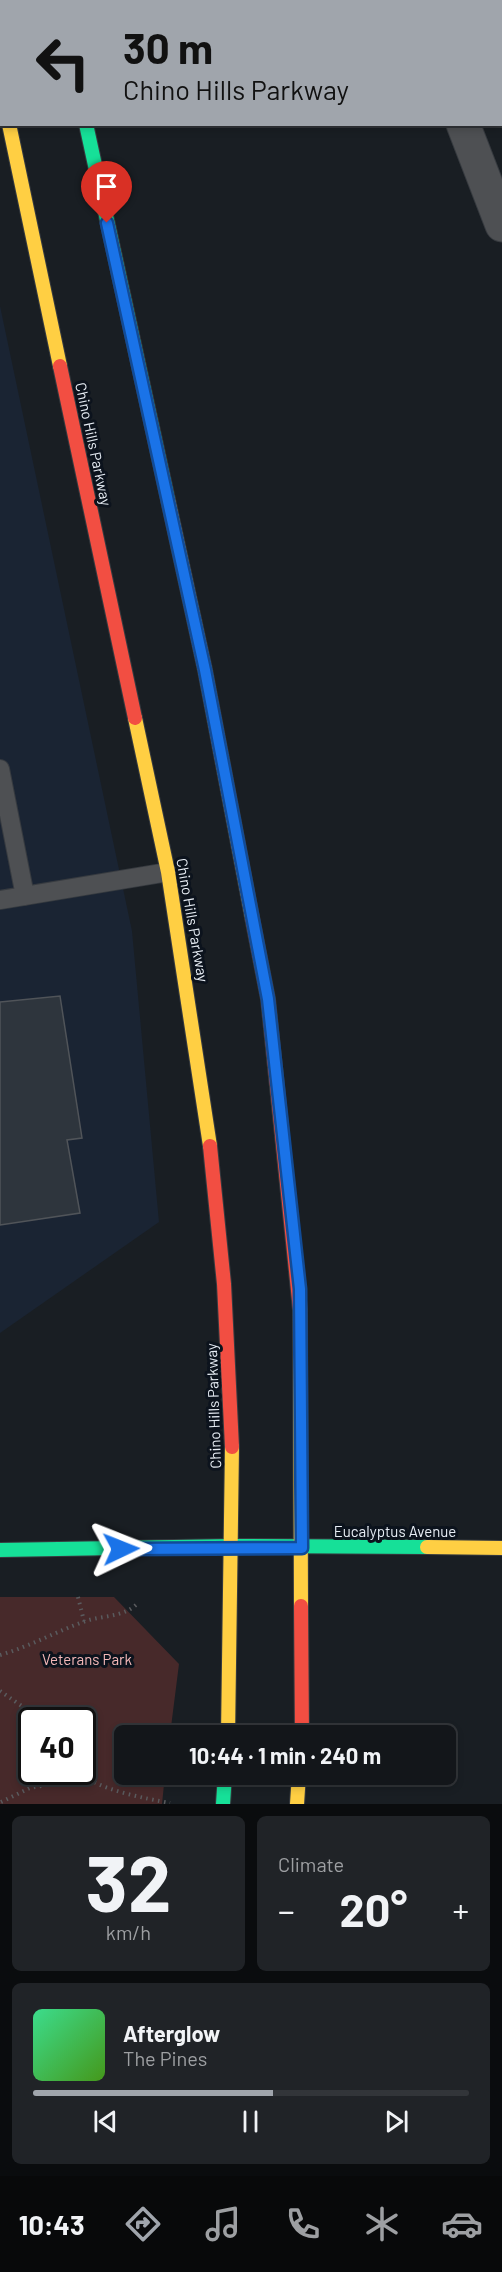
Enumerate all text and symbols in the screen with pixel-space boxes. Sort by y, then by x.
text: 30 m [123,22,213,72]
icon: left [24,24,102,102]
text: Chino Hills Parkway [123,73,349,105]
pin [81,161,132,223]
icon: arrive [90,170,123,203]
street label: Chino Hills Parkway [72,381,116,507]
street label: Chino Hills Parkway [173,857,213,983]
street label: Chino Hills Parkway [202,1343,224,1469]
position arrow [89,1517,153,1581]
street label: Eucalyptus Avenue [334,1522,456,1540]
park label: Veterans Park [42,1650,133,1668]
speed limit sign: 40 [18,1707,96,1785]
text: 10:44 · 1 min · 240 m [189,1742,381,1768]
text: 32 [86,1834,171,1928]
text: Climate [278,1852,344,1876]
text: 20° [340,1882,407,1936]
text: − [278,1890,295,1930]
text: + [453,1890,469,1930]
text: km/h [106,1920,151,1944]
text: Afterglow [123,2020,220,2046]
text: The Pines [123,2046,207,2070]
icon: previous [89,2105,122,2138]
icon: pause [234,2105,267,2138]
icon: next [380,2105,413,2138]
icon: directions [122,2203,164,2245]
icon: music [202,2203,244,2245]
icon: phone [282,2203,324,2245]
icon: climate [361,2203,403,2245]
icon: car [441,2203,483,2245]
text: 10:43 [19,2208,85,2240]

